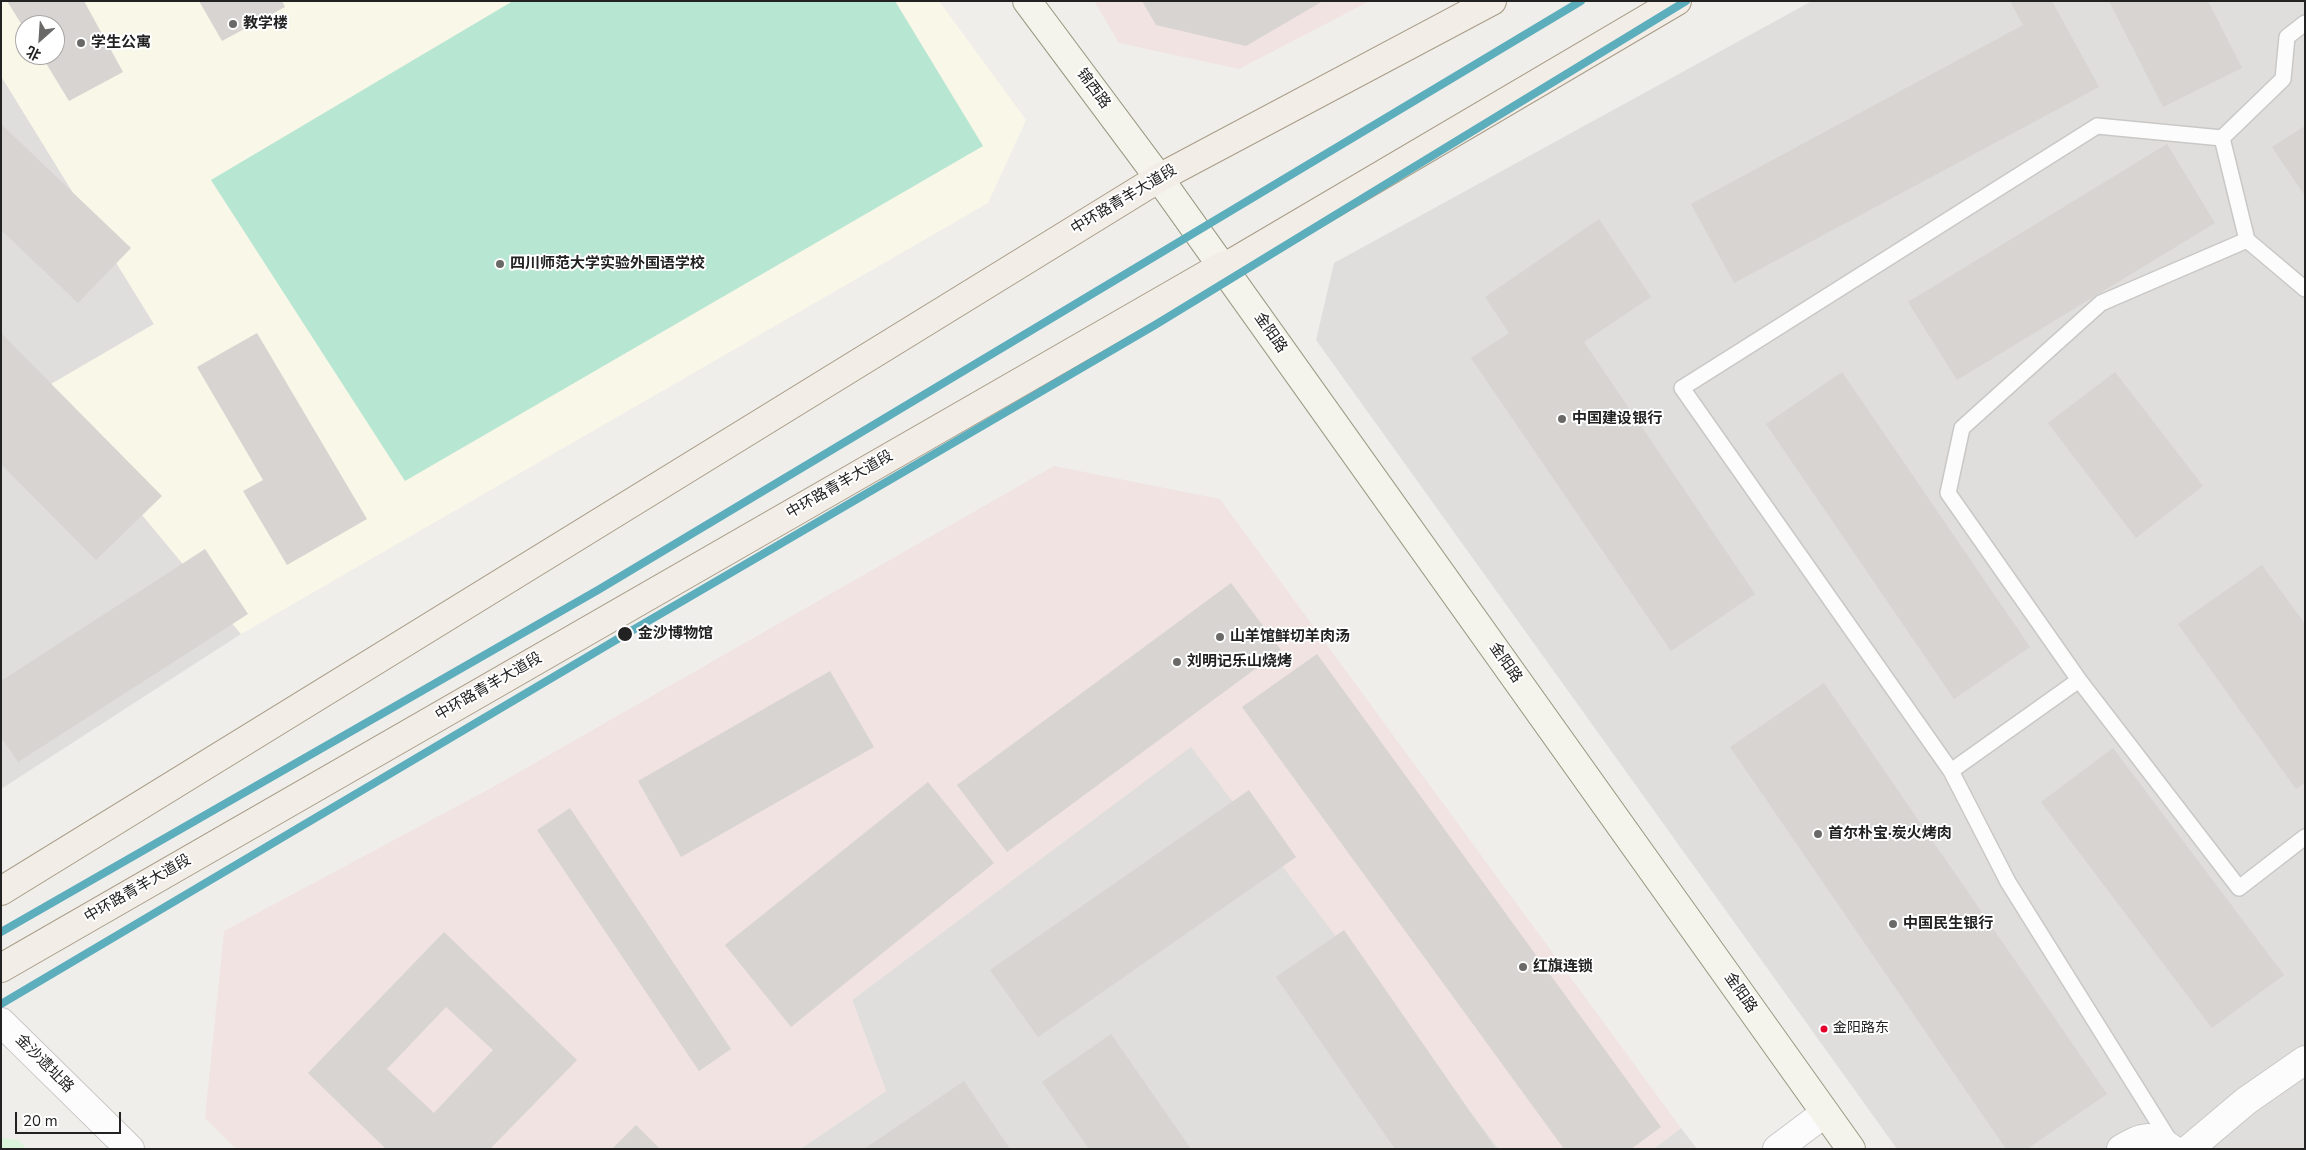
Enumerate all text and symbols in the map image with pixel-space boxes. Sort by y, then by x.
north arrow [15,15,65,65]
place label: 教学楼 [243,15,288,33]
marker: 教学楼 [227,18,239,30]
place label: 学生公寓 [91,34,151,52]
marker: 学生公寓 [75,37,87,49]
text: 北 [23,41,44,65]
street label: 锦西路 [1072,66,1114,112]
street label: 中环路青羊大道段 [1068,161,1180,239]
place label: 四川师范大学实验外国语学校 [510,255,705,273]
marker: 四川师范大学实验外国语学校 [494,258,506,270]
street label: 金阳路 [1250,309,1290,357]
place label: 中国建设银行 [1572,410,1662,428]
marker: 中国建设银行 [1556,413,1568,425]
street label: 中环路青羊大道段 [784,447,896,523]
marker: 金沙博物馆 [616,625,634,643]
place label: 金沙博物馆 [638,625,713,643]
place label: 山羊馆鲜切羊肉汤 [1230,628,1350,646]
marker: 山羊馆鲜切羊肉汤 [1214,631,1226,643]
street label: 金阳路 [1485,639,1525,687]
street label: 中环路青羊大道段 [433,649,545,725]
place label: 刘明记乐山烧烤 [1187,653,1292,671]
marker: 刘明记乐山烧烤 [1171,656,1183,668]
place label: 首尔朴宝·炭火烤肉 [1828,825,1952,843]
marker: 首尔朴宝·炭火烤肉 [1812,828,1824,840]
street label: 中环路青羊大道段 [82,851,194,927]
place label: 中国民生银行 [1903,915,1993,933]
marker: 中国民生银行 [1887,918,1899,930]
place label: 红旗连锁 [1533,958,1593,976]
marker: 红旗连锁 [1517,961,1529,973]
street label: 金阳路 [1720,969,1760,1017]
place label: 金阳路东 [1833,1021,1889,1037]
marker: 金阳路东 [1819,1024,1829,1034]
street label: 金沙遗址路 [11,1031,77,1097]
scale bar [18,1102,124,1134]
text: 20 m [23,1111,58,1131]

